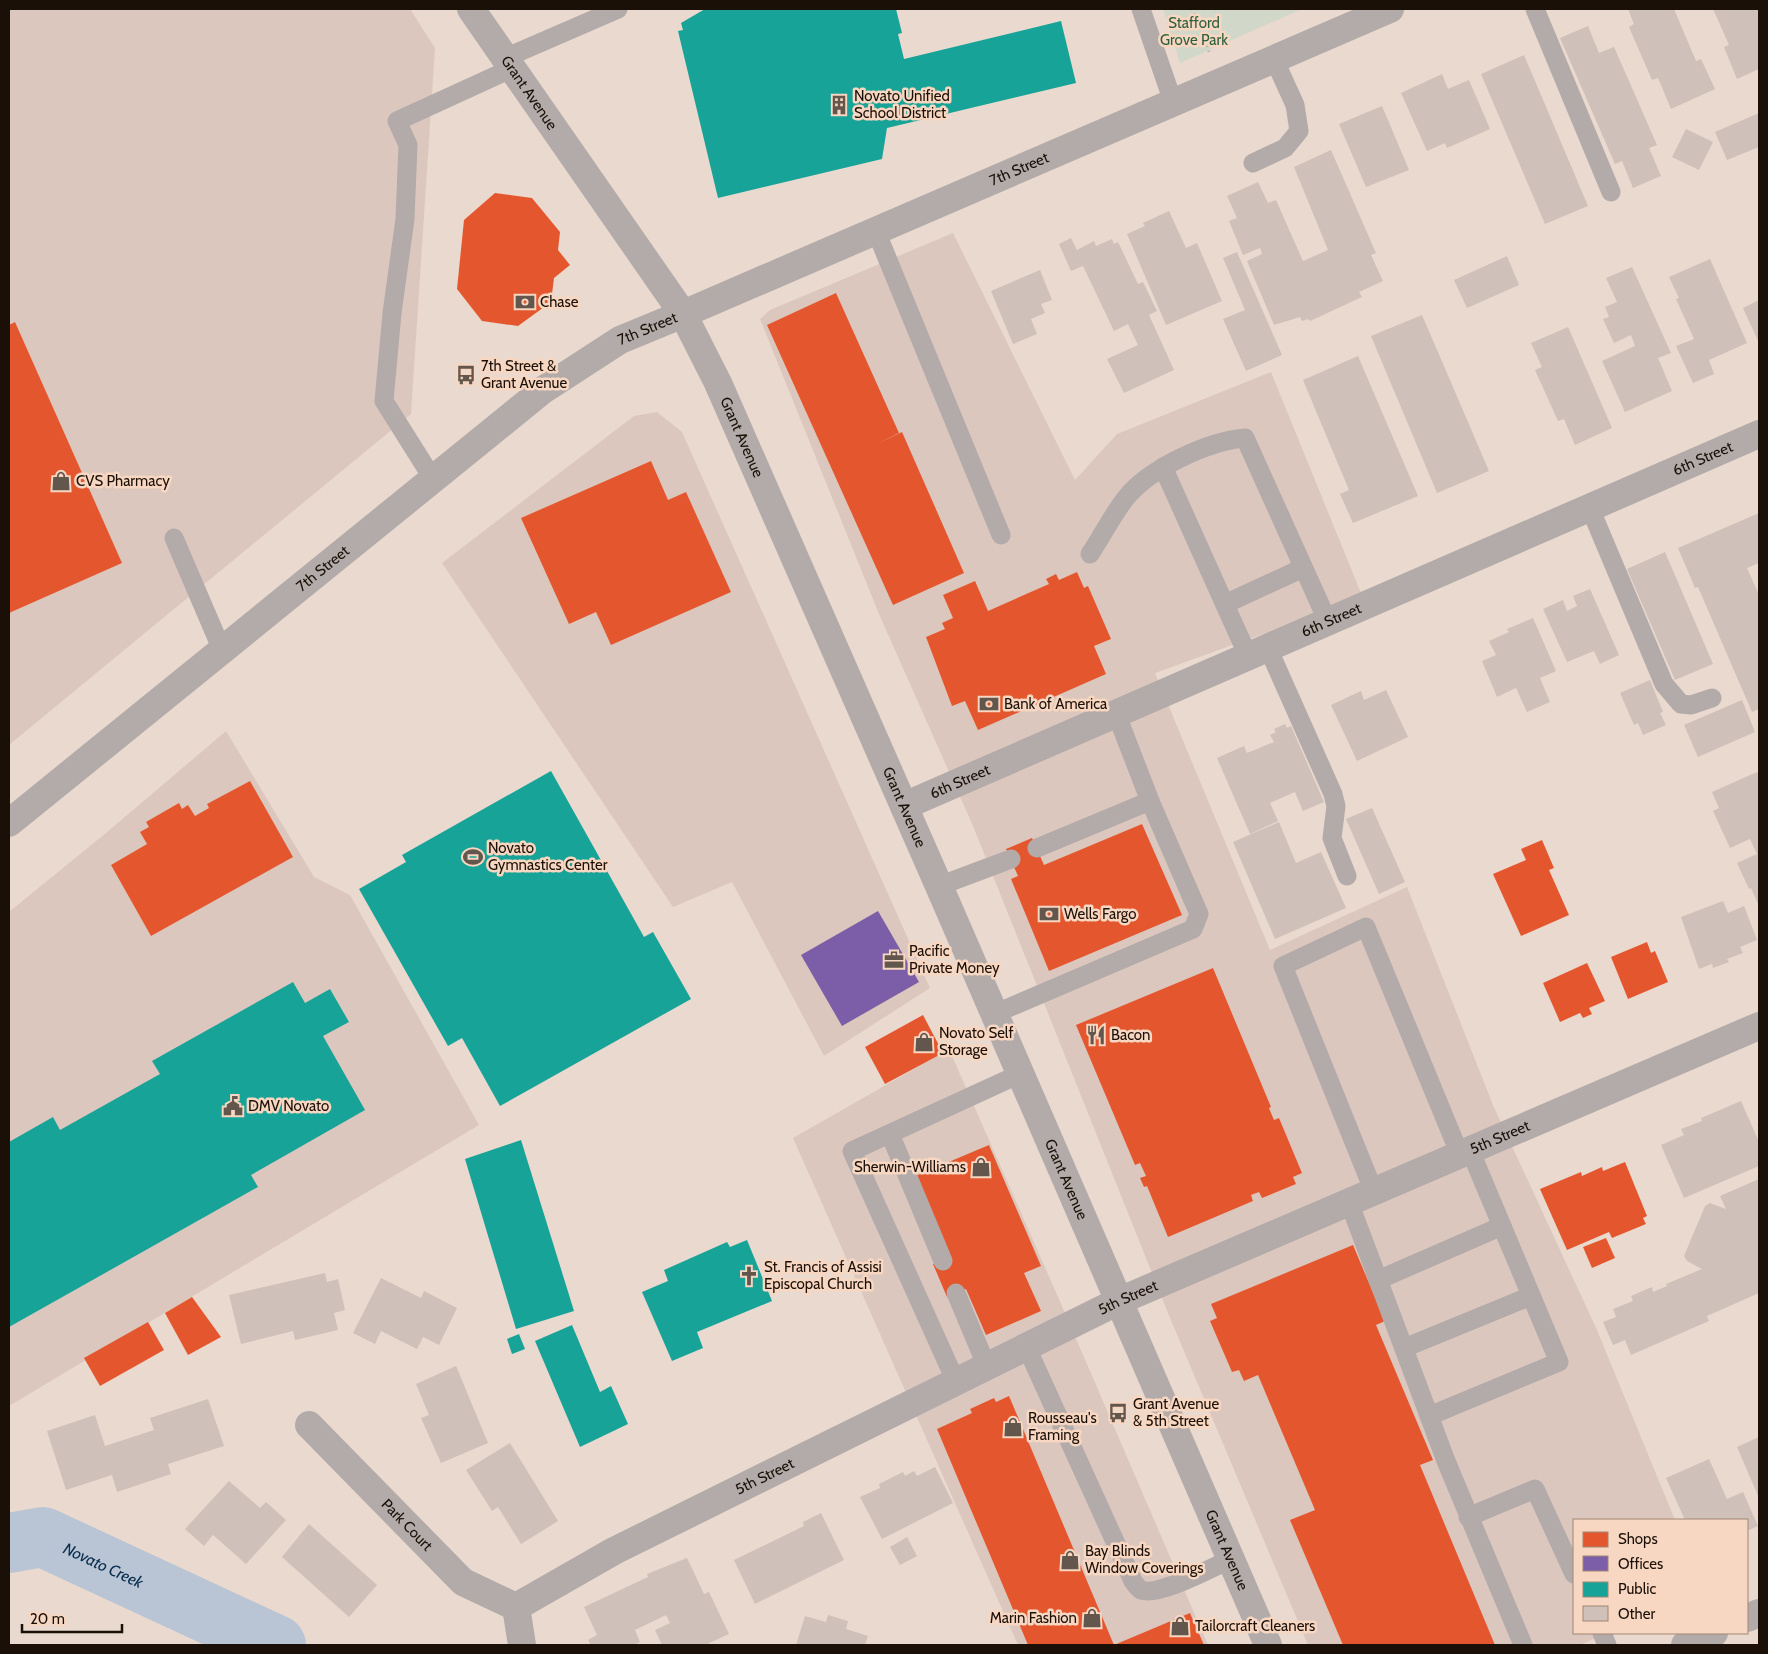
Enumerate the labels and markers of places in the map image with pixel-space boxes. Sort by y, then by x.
place label: Novato Unified School District [854,87,950,122]
building icon: Novato Unified School District [828,94,850,116]
bank icon: Chase [514,291,536,313]
place label: Chase [540,293,579,311]
place label: 7th Street & Grant Avenue [481,357,567,392]
bus stop icon: 7th Street & Grant Avenue [455,364,477,386]
shop icon: CVS Pharmacy [50,470,72,492]
place label: CVS Pharmacy [76,472,170,490]
bank icon: Bank of America [978,693,1000,715]
place label: Bank of America [1004,695,1108,713]
place label: Novato Gymnastics Center [488,839,608,874]
sports icon: Novato Gymnastics Center [462,846,484,868]
bank icon: Wells Fargo [1038,903,1060,925]
place label: Wells Fargo [1064,905,1137,923]
place label: Pacific Private Money [909,942,1000,977]
office icon: Pacific Private Money [883,949,905,971]
place label: Novato Self Storage [939,1024,1013,1059]
restaurant icon: Bacon [1085,1024,1107,1046]
place label: Bacon [1111,1026,1151,1044]
shop icon: Novato Self Storage [913,1031,935,1053]
public building icon: DMV Novato [222,1095,244,1117]
place label: DMV Novato [248,1097,329,1115]
shop icon: Sherwin-Williams [970,1156,992,1178]
place label: Sherwin-Williams [854,1158,966,1176]
place label: St. Francis of Assisi Episcopal Church [764,1258,882,1293]
church icon: St. Francis of Assisi Episcopal Church [738,1265,760,1287]
place label: Grant Avenue & 5th Street [1133,1395,1219,1430]
bus stop icon: Grant Avenue & 5th Street [1107,1402,1129,1424]
place label: Rousseau's Framing [1028,1409,1097,1444]
shop icon: Rousseau's Framing [1002,1416,1024,1438]
place label: Bay Blinds Window Coverings [1085,1542,1203,1577]
shop icon: Bay Blinds Window Coverings [1059,1549,1081,1571]
shop icon: Marin Fashion [1081,1607,1103,1629]
place label: Marin Fashion [990,1609,1077,1627]
shop icon: Tailorcraft Cleaners [1169,1615,1191,1637]
place label: Tailorcraft Cleaners [1195,1617,1315,1635]

